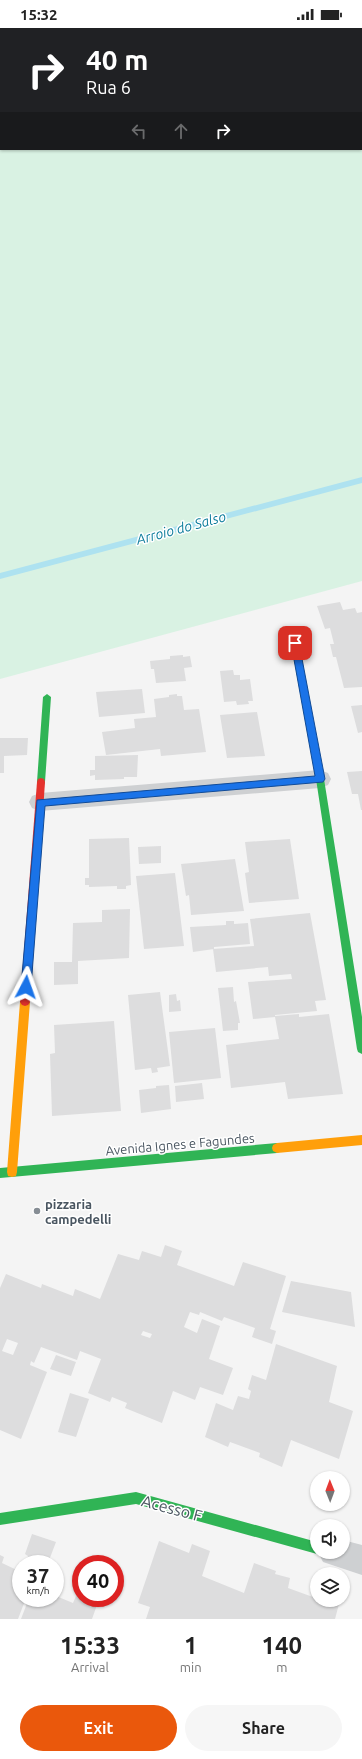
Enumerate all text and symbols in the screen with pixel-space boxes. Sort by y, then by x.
text: 15:32 [20,6,58,23]
icon: right [20,44,72,96]
text: 40 m [86,44,148,75]
text: Rua 6 [86,77,131,97]
icon: left [128,120,150,142]
icon: ahead [170,120,192,142]
icon: right [212,120,234,142]
water label: Arroio do Salso [133,508,228,548]
pin [278,626,312,660]
icon: arrive [284,632,306,654]
position arrow [5,966,47,1008]
street label: Avenida Ignes e Fagundes [105,1130,255,1157]
place label: pizzaria campedelli [45,1197,111,1226]
marker: pizzaria campedelli [32,1206,42,1216]
north arrow [310,1471,350,1511]
map controls [310,1471,350,1607]
street label: Acesso F [140,1491,204,1525]
button: sound [310,1519,350,1559]
speed limit sign: 40 [72,1555,124,1607]
text: 37 [27,1564,49,1587]
button: layers [310,1567,350,1607]
text: km/h [26,1585,50,1596]
text: 15:33 [60,1632,120,1659]
text: 1 [184,1632,197,1659]
text: 140 [262,1632,302,1659]
text: Arrival [71,1660,109,1674]
text: min [180,1660,202,1674]
text: m [276,1660,287,1674]
button: Exit [20,1705,177,1751]
button: Share [185,1705,342,1751]

